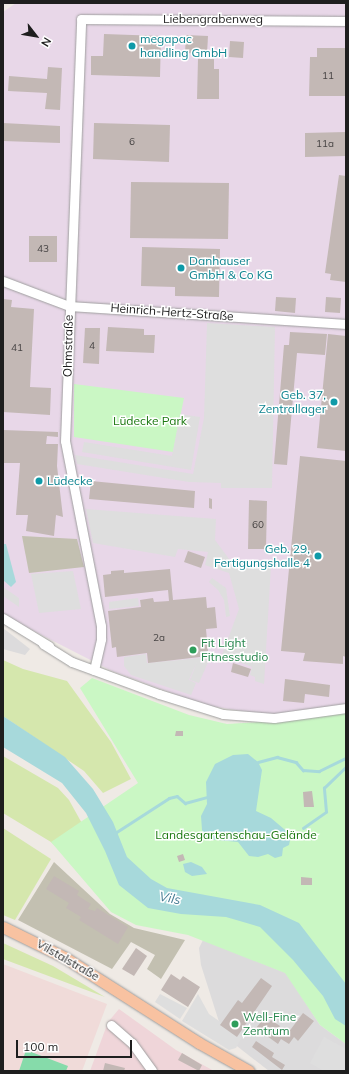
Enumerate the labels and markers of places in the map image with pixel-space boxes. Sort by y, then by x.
place label: megapac handling GmbH [140,32,227,60]
marker: megapac handling GmbH [127,41,137,51]
place label: Danhauser GmbH & Co KG [189,254,273,282]
marker: Danhauser GmbH & Co KG [176,263,186,273]
place label: Geb. 37, Zentrallager [259,388,326,416]
marker: Geb. 37, Zentrallager [329,397,339,407]
place label: Lüdecke [47,474,93,488]
marker: Lüdecke [34,476,44,486]
place label: Geb. 29, Fertigungshalle 4 [214,542,310,570]
marker: Geb. 29, Fertigungshalle 4 [313,551,323,561]
place label: Fit Light Fitnesstudio [201,636,268,664]
marker: Fit Light Fitnesstudio [188,645,198,655]
place label: Well-Fine Zentrum [243,1010,296,1038]
marker: Well-Fine Zentrum [230,1019,240,1029]

